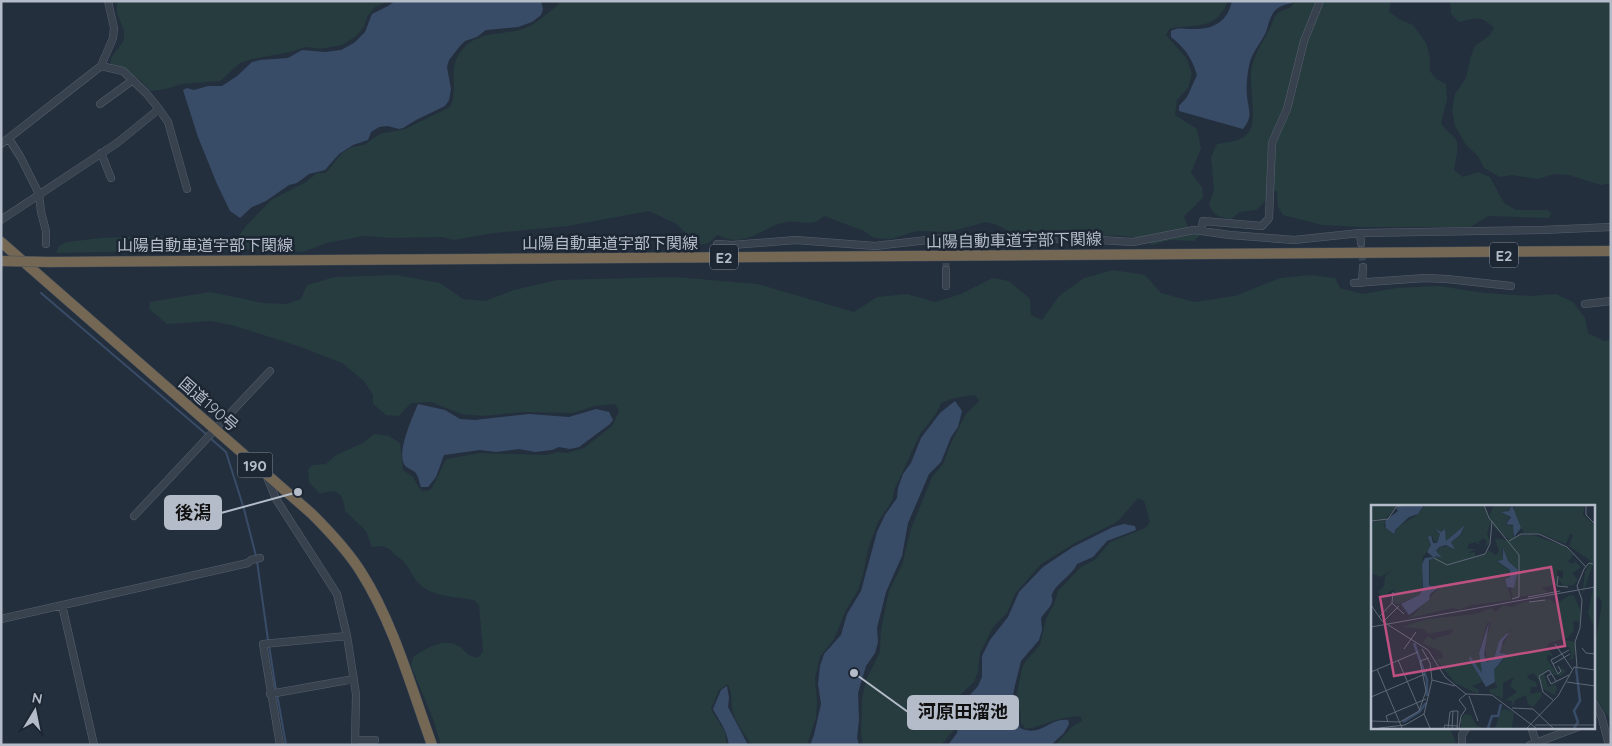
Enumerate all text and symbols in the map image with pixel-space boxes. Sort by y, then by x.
street label: 山陽自動車道宇部下関線 [926,228,1102,252]
street label: 山陽自動車道宇部下関線 [522,233,698,253]
street label: 山陽自動車道宇部下関線 [117,235,293,255]
road number: E2 [1490,242,1518,268]
road number: E2 [710,244,738,270]
street label: 国道190号 [175,373,243,435]
road number: 190 [238,452,272,478]
callout: 後潟 [165,496,221,529]
text: 後潟 [175,501,211,524]
inset map [1371,505,1594,728]
north arrow [10,686,60,736]
text: N [31,688,44,708]
callout: 河原田溜池 [908,696,1018,729]
text: 河原田溜池 [918,700,1008,723]

